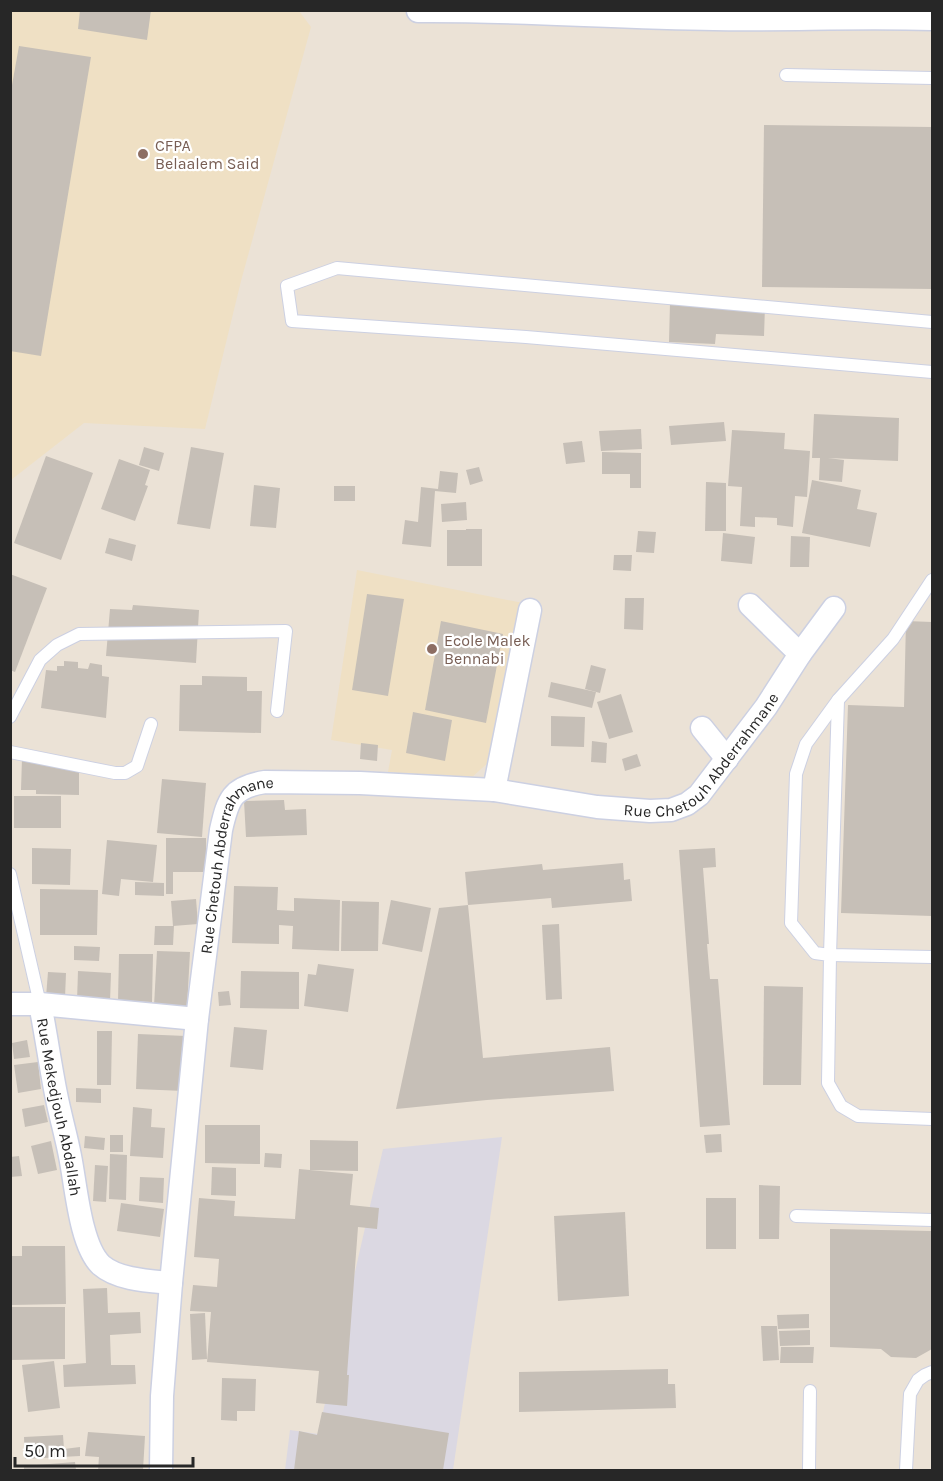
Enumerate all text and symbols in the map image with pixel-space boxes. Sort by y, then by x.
place label: CFPA Belaalem Said [155,136,259,173]
marker: CFPA Belaalem Said [136,147,150,161]
place label: Ecole Malek Bennabi [444,631,531,668]
marker: Ecole Malek Bennabi [425,642,439,656]
street label: Rue Chetouh Abderrahmane [623,689,782,821]
street label: Rue Chetouh Abderrahmane [196,773,274,955]
street label: Rue Mekedjouh Abdallah [33,1016,86,1197]
scale bar [15,1430,194,1468]
text: 50 m [24,1440,66,1462]

